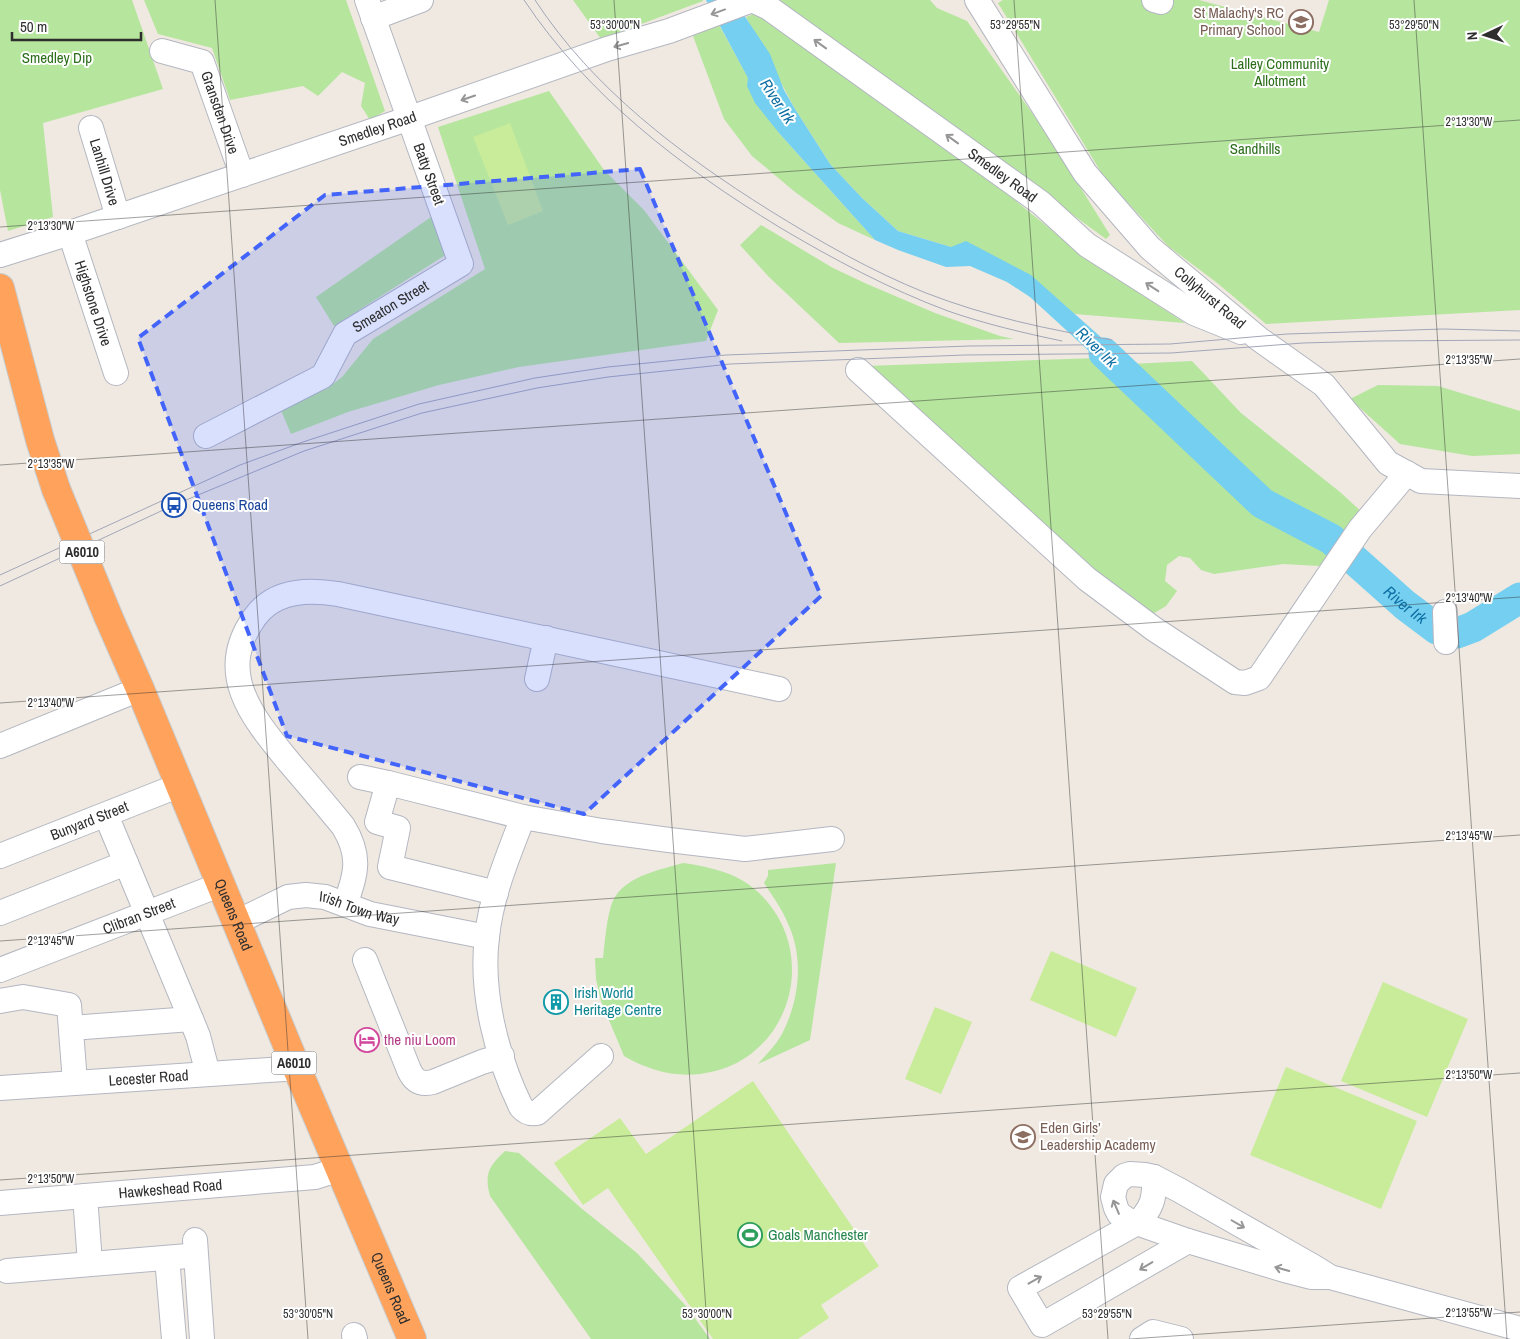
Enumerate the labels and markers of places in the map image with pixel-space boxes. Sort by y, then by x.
place label: St Malachy's RC Primary School [1193,2,1284,40]
school or university icon: St Malachy's RC Primary School [1288,9,1314,35]
bus stop icon: Queens Road [161,492,187,518]
place label: Queens Road [192,494,268,515]
place label: Irish World Heritage Centre [574,982,662,1020]
building icon: Irish World Heritage Centre [543,989,569,1015]
hotel icon: the niu Loom [354,1027,380,1053]
place label: the niu Loom [384,1029,456,1050]
place label: Eden Girls’ Leadership Academy [1040,1117,1156,1155]
school or university icon: Eden Girls’ Leadership Academy [1010,1124,1036,1150]
sports icon: Goals Manchester [737,1222,763,1248]
place label: Goals Manchester [768,1224,868,1245]

